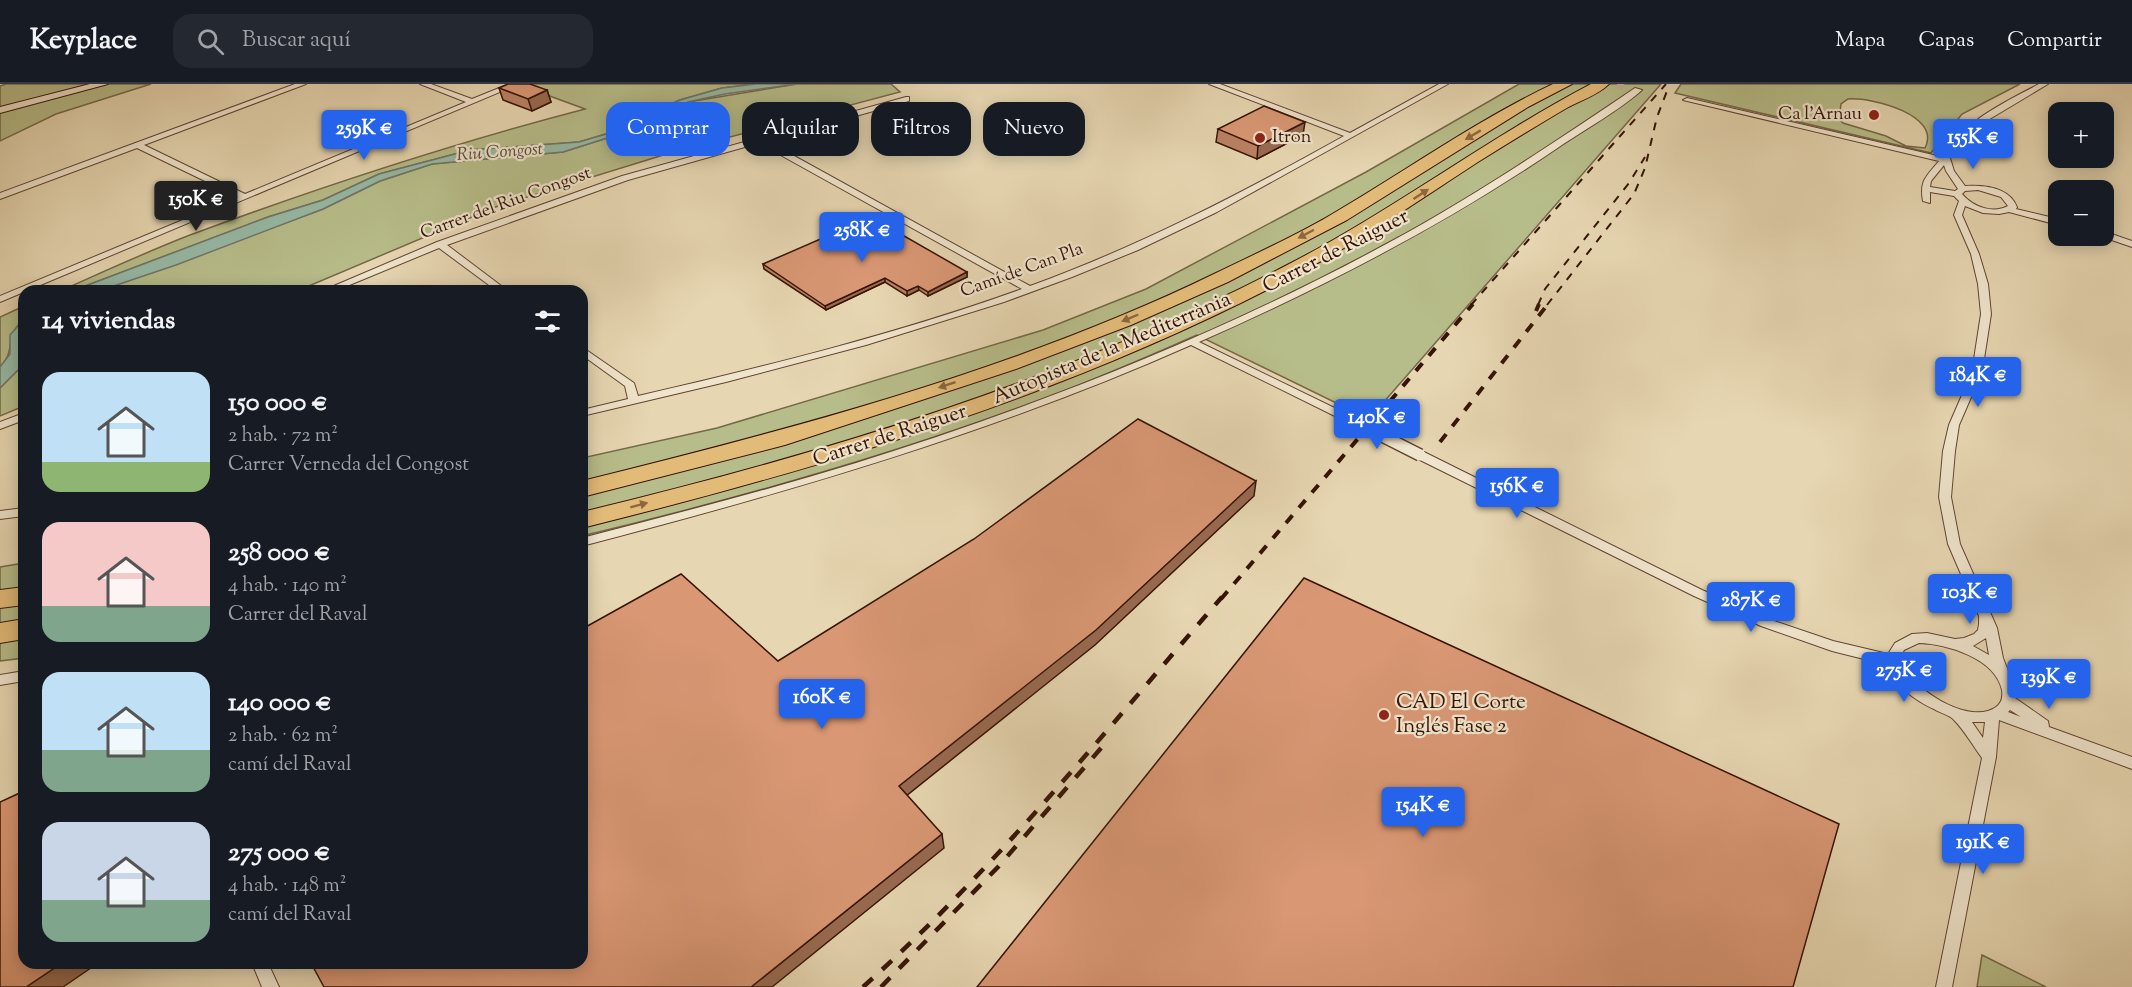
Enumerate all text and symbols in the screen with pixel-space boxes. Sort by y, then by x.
search box [173,14,593,68]
text: Keyplace [30,21,137,61]
icon: search [194,25,227,58]
text: Buscar aquí [242,25,351,57]
text: Mapa [1835,26,1885,56]
text: Capas [1918,26,1974,56]
text: Compartir [2007,26,2102,56]
chip: Comprar [606,102,730,156]
chip: Alquilar [742,102,859,156]
chip: Filtros [871,102,971,156]
chip: Nuevo [983,102,1085,156]
place label: Ca l'Arnau [1778,102,1862,128]
map controls [2048,102,2114,246]
button: + [2048,102,2114,168]
marker: Ca l'Arnau [1867,108,1881,122]
pin: 259K € [315,110,413,161]
text: 259K € [336,115,392,144]
pin: 155K € [1924,119,2022,170]
text: 155K € [1947,124,1999,153]
place label: Itron [1272,125,1312,151]
one-way arrow [1465,129,1481,140]
marker: Itron [1253,131,1267,145]
water label: Riu Congost [456,137,545,169]
street label: Carrer del Riu Congost [417,161,595,247]
button: − [2048,180,2114,246]
pin: 150K € [147,181,245,232]
text: 150K € [168,186,224,215]
one-way arrow [1413,189,1429,200]
street label: Carrer de Raiguer [1258,202,1414,302]
pin: 258K € [813,212,911,263]
text: 258K € [833,217,891,246]
one-way arrow [1297,229,1314,239]
street label: Camí de Can Pla [957,237,1087,305]
street label: Autopista de la Mediterrània [988,285,1236,413]
text: 14 viviendas [42,303,175,340]
icon: filters [531,305,564,338]
one-way arrow [1121,314,1138,323]
pin: 184K € [1929,357,2027,408]
text: 184K € [1949,362,2007,391]
one-way arrow [938,381,956,391]
text: 150 000 € [228,385,328,422]
icon: home [90,396,162,468]
street label: Carrer de Raiguer [809,397,971,475]
pin: 140K € [1328,399,1426,450]
text: 140K € [1348,404,1406,433]
text: 2 hab. · 72 m² [228,422,338,451]
text: Carrer Verneda del Congost [228,451,469,480]
pin: 156K € [1468,468,1566,519]
text: 156K € [1490,473,1544,502]
one-way arrow [630,500,648,510]
text: 258 000 € [228,535,330,572]
icon: home [90,546,162,618]
text: 4 hab. · 140 m² [228,572,347,601]
pin: 103K € [1921,574,2019,625]
text: 103K € [1942,579,1998,608]
pin: 287K € [1702,582,1800,633]
text: 287K € [1721,587,1781,616]
text: Carrer del Raval [228,601,368,630]
pin: 275K € [1855,652,1953,703]
text: 275K € [1875,657,1933,686]
pin: 139K € [2000,659,2098,710]
text: 139K € [2021,664,2077,693]
pin: 160K € [773,679,871,730]
text: 160K € [793,684,851,713]
text: 140 000 € [228,685,332,722]
place label: CAD El Corte Inglés Fase 2 [1396,688,1526,742]
icon: home [90,696,162,768]
marker: CAD El Corte Inglés Fase 2 [1377,708,1391,722]
text: 2 hab. · 62 m² [228,722,338,751]
text: camí del Raval [228,751,351,780]
pin: 154K € [1374,787,1472,838]
text: 154K € [1396,792,1450,821]
pin: 191K € [1934,824,2032,875]
text: 191K € [1956,829,2010,858]
text: 275 000 € [228,835,330,872]
icon: home [90,846,162,918]
text: 4 hab. · 148 m² [228,872,347,901]
text: camí del Raval [228,901,351,930]

